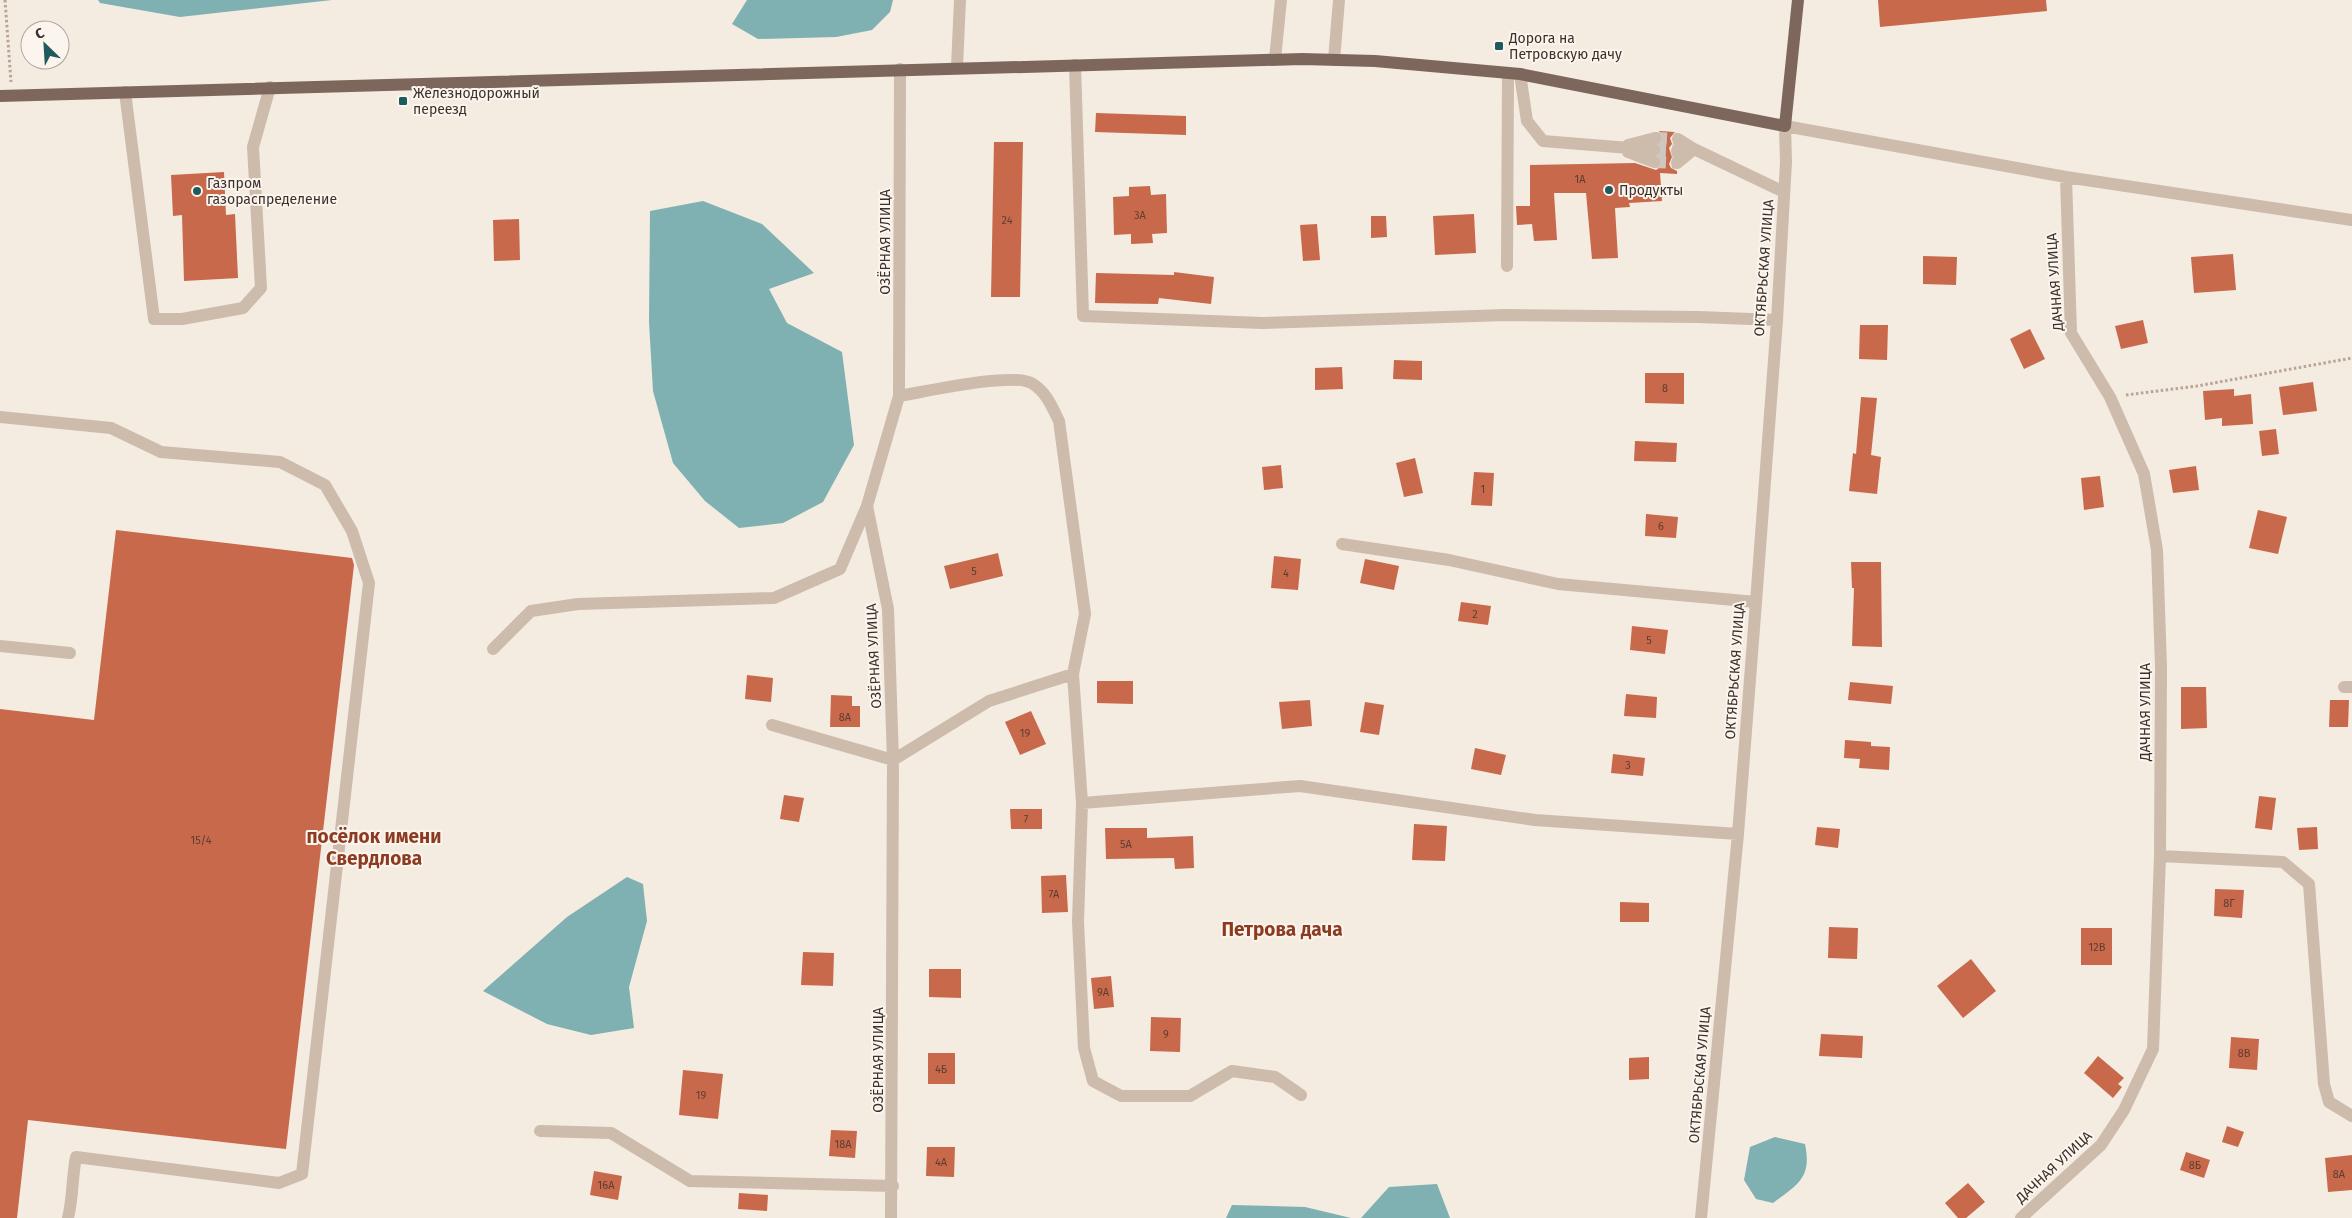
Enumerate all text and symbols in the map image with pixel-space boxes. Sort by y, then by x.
north arrow [20,20,70,70]
text: С [32,24,47,43]
place label: Дорога на Петровскую дачу [1508,30,1622,63]
marker: Дорога на Петровскую дачу [1493,40,1505,52]
place label: Железнодорожный переезд [413,85,540,118]
marker: Железнодорожный переезд [397,95,409,107]
house number: 1А [1574,173,1586,186]
place label: Газпром газораспределение [207,175,337,208]
place label: Продукты [1619,182,1683,199]
marker: Продукты [1603,184,1615,196]
marker: Газпром газораспределение [191,185,203,197]
street label: ОЗЁРНАЯ УЛИЦА [877,189,894,295]
street label: ОКТЯБРЬСКАЯ УЛИЦА [1751,199,1777,337]
house number: 3А [1134,209,1147,222]
house number: 24 [1002,214,1013,227]
street label: ДАЧНАЯ УЛИЦА [2043,233,2067,332]
house number: 8 [1662,382,1668,395]
house number: 1 [1481,483,1485,496]
house number: 6 [1658,520,1664,533]
house number: 5 [971,565,977,578]
house number: 4 [1283,567,1289,580]
street label: ОКТЯБРЬСКАЯ УЛИЦА [1722,602,1748,740]
street label: ОЗЁРНАЯ УЛИЦА [863,603,885,709]
house number: 2 [1472,608,1478,621]
house number: 5 [1646,634,1652,647]
street label: ДАЧНАЯ УЛИЦА [2137,663,2154,762]
house number: 8А [839,711,852,724]
house number: 19 [1020,727,1030,740]
house number: 3 [1625,759,1631,772]
house number: 7 [1024,813,1029,826]
district label: посёлок имени Свердлова [307,825,441,870]
house number: 15/4 [190,834,212,847]
house number: 5А [1120,838,1133,851]
house number: 7А [1049,888,1060,901]
house number: 8Г [2223,897,2235,910]
district label: Петрова дача [1221,918,1343,941]
house number: 12В [2089,941,2106,954]
house number: 9А [1097,986,1110,999]
street label: ОКТЯБРЬСКАЯ УЛИЦА [1686,1006,1714,1144]
street label: ОЗЁРНАЯ УЛИЦА [870,1007,887,1113]
house number: 9 [1163,1028,1169,1041]
house number: 8В [2238,1047,2251,1060]
house number: 4Б [935,1063,948,1076]
house number: 19 [696,1089,706,1102]
street label: ДАЧНАЯ УЛИЦА [2012,1127,2096,1207]
house number: 18А [834,1138,852,1151]
house number: 4А [935,1156,948,1169]
house number: 8Б [2189,1159,2202,1172]
house number: 8А [2333,1168,2346,1181]
house number: 16А [598,1179,615,1192]

